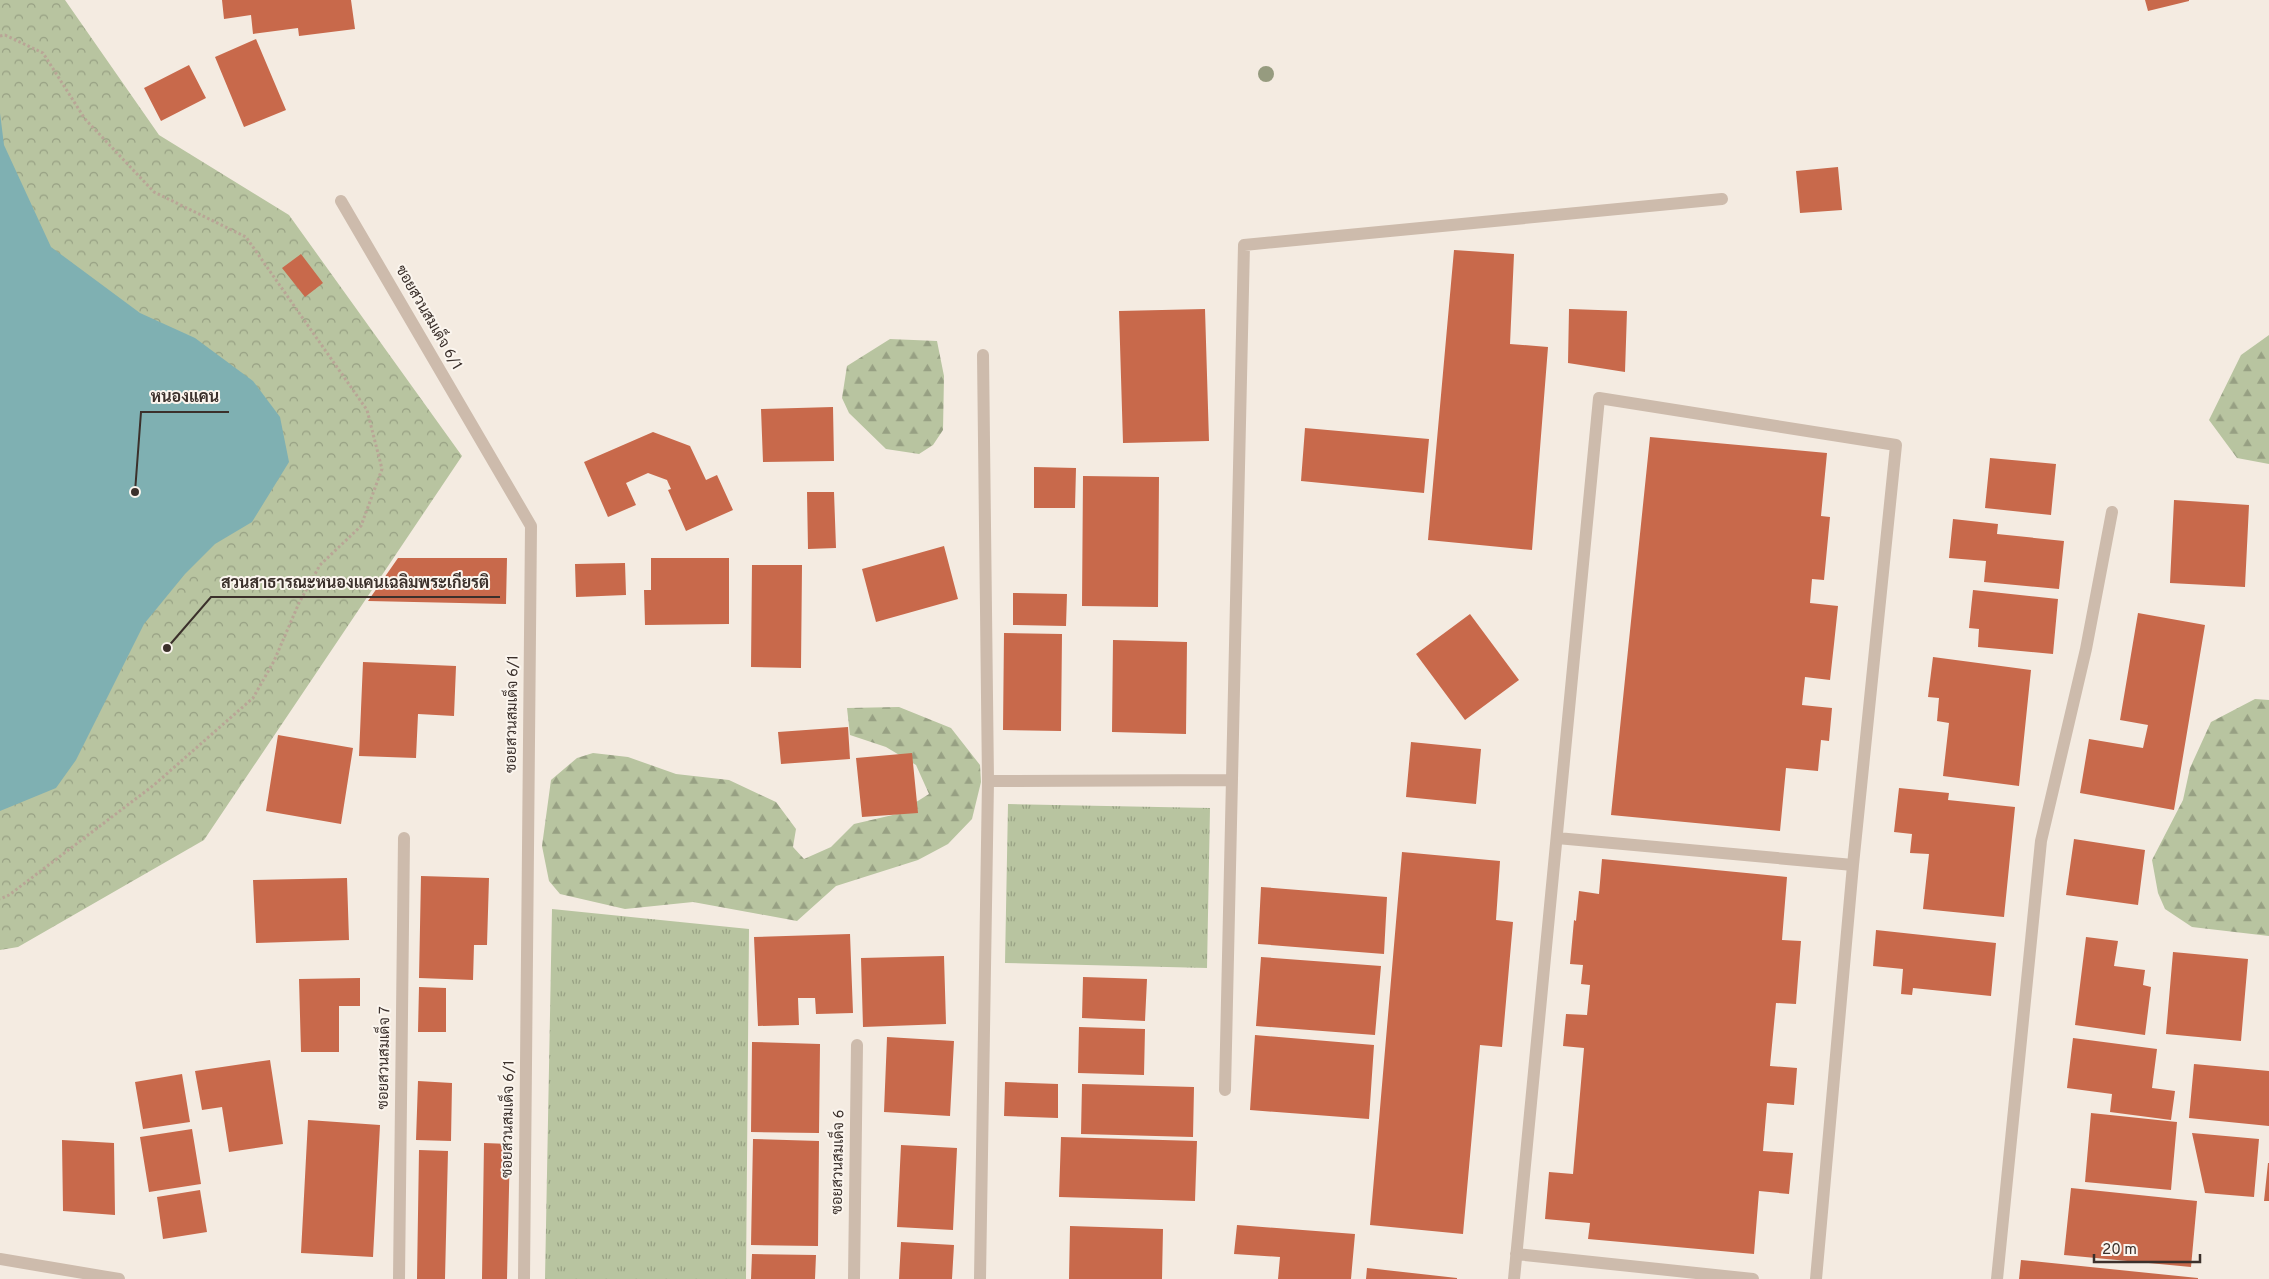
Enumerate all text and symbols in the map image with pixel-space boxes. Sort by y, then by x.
street label: ซอยสวนสมเด็จ 6/1 [390,261,468,374]
callout: หนองแคน [141,381,229,412]
text: หนองแคน [151,388,219,408]
callout: สวนสาธารณะหนองแคนเฉลิมพระเกียรติ [211,566,500,597]
text: สวนสาธารณะหนองแคนเฉลิมพระเกียรติ [221,572,489,594]
street label: ซอยสวนสมเด็จ 6/1 [499,655,524,773]
street label: ซอยสวนสมเด็จ 7 [372,1006,395,1110]
street label: ซอยสวนสมเด็จ 6/1 [495,1060,520,1178]
street label: ซอยสวนสมเด็จ 6 [826,1109,849,1215]
scale bar [2094,1232,2200,1264]
text: 20 m [2102,1241,2137,1260]

